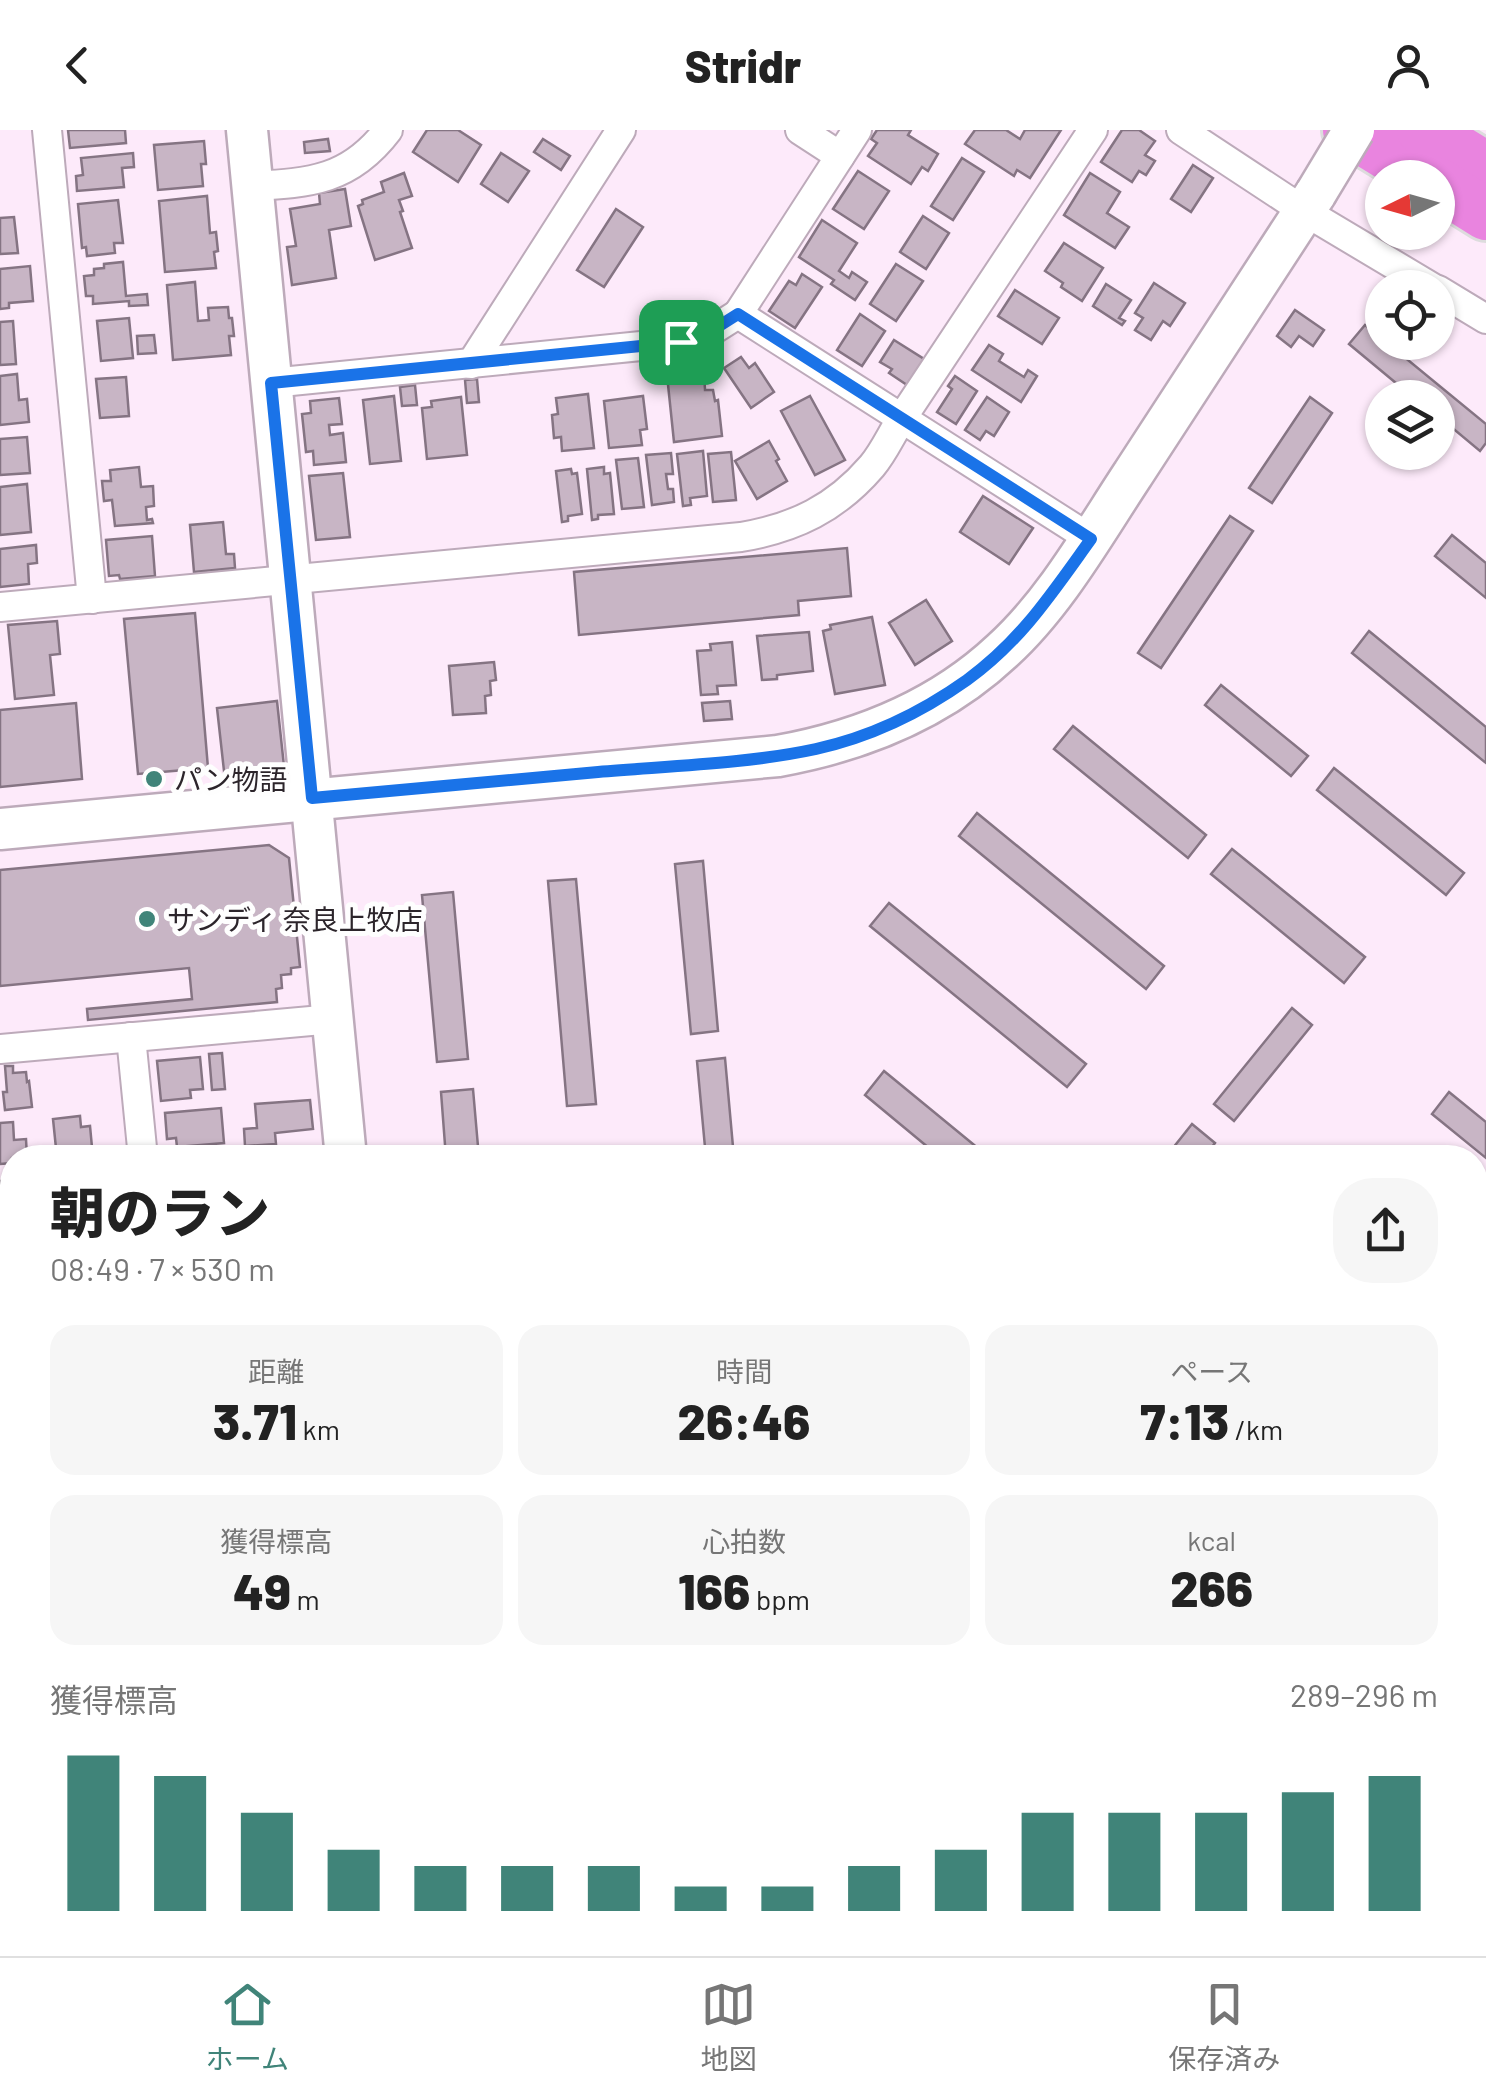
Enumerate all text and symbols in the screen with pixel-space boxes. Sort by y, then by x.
icon: back [50,38,105,93]
text: Stridr [685,38,801,92]
icon: person [1381,38,1436,93]
north arrow [1365,160,1455,250]
map controls [1365,160,1455,470]
button: locate [1365,270,1455,360]
pin [639,300,724,385]
icon: arrive [654,315,709,370]
button: layers [1365,380,1455,470]
place label: パン物語 [174,762,287,796]
marker: パン物語 [143,768,165,790]
place label: サンディ 奈良上牧店 [167,902,423,936]
marker: サンディ 奈良上牧店 [136,908,158,930]
text: 朝のラン [50,1178,270,1244]
button: share [1333,1178,1438,1283]
text: 08:49 · 7 × 530 m [50,1249,275,1287]
text: 距離 [248,1354,304,1388]
text: 時間 [716,1354,772,1388]
text: ペース [1170,1354,1253,1388]
text: 3.71 [213,1390,297,1450]
text: 26:46 [678,1390,810,1450]
text: 7:13 [1140,1390,1229,1450]
text: km [297,1412,340,1446]
text: /km [1229,1412,1283,1446]
text: kcal [1187,1523,1236,1557]
text: 獲得標高 [220,1524,332,1558]
text: 心拍数 [702,1524,786,1558]
text: 266 [1170,1557,1253,1617]
text: 49 [233,1560,291,1620]
text: 166 [678,1560,750,1620]
text: m [291,1582,320,1616]
text: bpm [750,1582,810,1616]
text: 289–296 m [1290,1675,1438,1713]
text: 獲得標高 [50,1680,178,1718]
tab: ホーム [206,1977,289,2077]
tab: 地図 [701,1977,757,2077]
tab: 保存済み [1168,1977,1280,2077]

